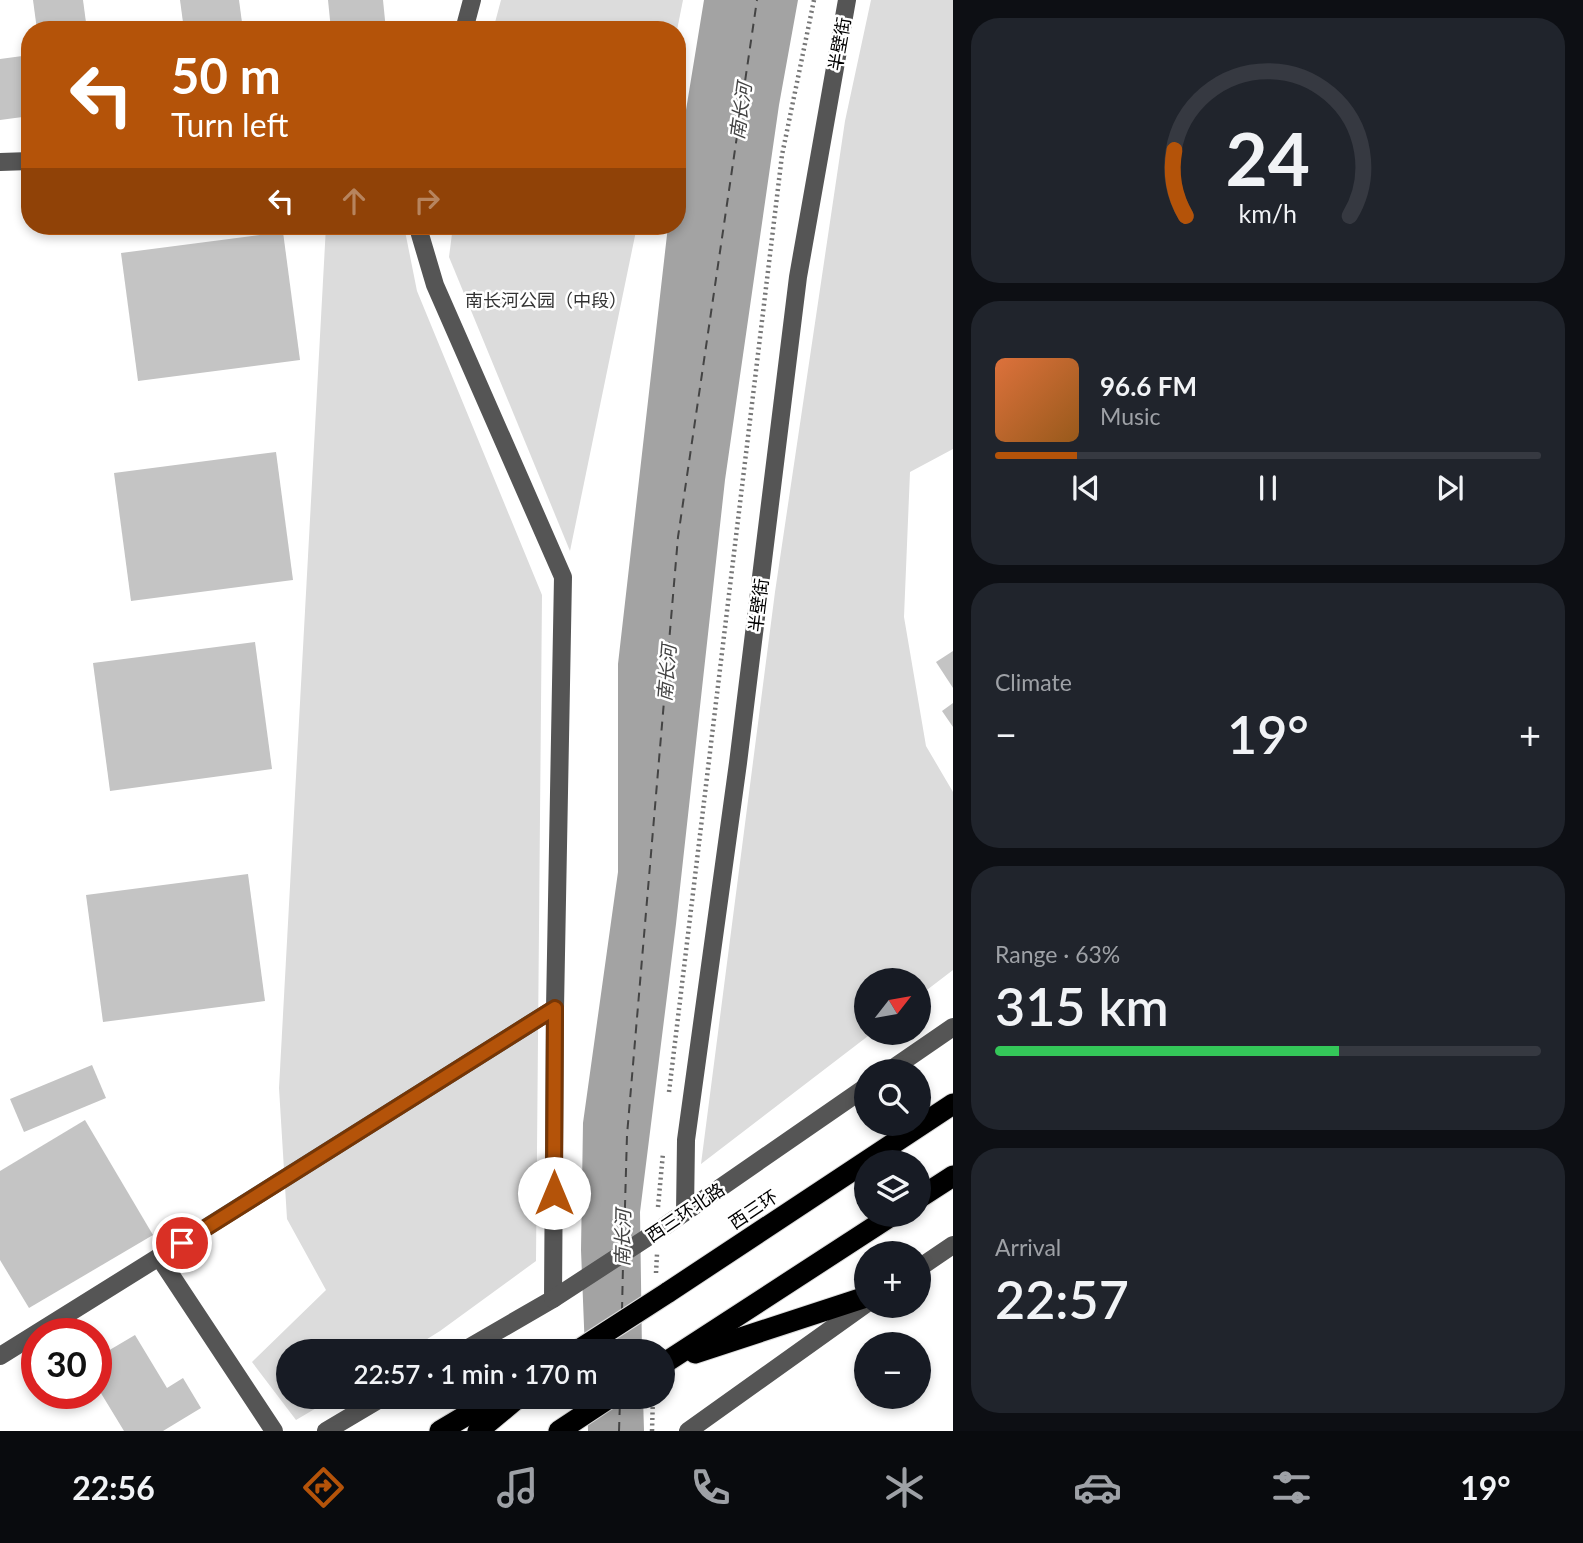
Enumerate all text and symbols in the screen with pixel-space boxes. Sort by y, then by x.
street label: 半壁街 [823,16,855,72]
text: 50 m [171,46,281,104]
icon: left [56,49,147,140]
water label: 南长河 [725,77,756,141]
text: Turn left [171,105,288,144]
text: 24 [1226,115,1310,203]
icon: left [262,182,300,220]
icon: ahead [335,182,373,220]
icon: right [408,182,446,220]
text: km/h [1239,198,1297,228]
park label: 南长河公园（中段） [465,289,627,311]
text: 96.6 FM [1100,370,1197,402]
text: Music [1100,402,1160,430]
icon: previous [1067,469,1105,507]
icon: pause [1249,469,1287,507]
icon: next [1431,469,1469,507]
street label: 半壁街 [744,577,772,633]
water label: 南长河 [652,640,680,702]
text: Climate [995,668,1072,696]
text: 19° [1227,703,1309,765]
text: − [995,711,1017,757]
text: + [1519,711,1541,757]
text: Range · 63% [995,940,1120,968]
north arrow [854,968,931,1045]
map controls [854,968,931,1409]
text: 315 km [995,975,1169,1037]
button: search [854,1059,931,1136]
button: layers [854,1150,931,1227]
position arrow [517,1156,591,1230]
street label: 西三环北路 [642,1178,728,1246]
street label: 西三环 [724,1185,782,1233]
water label: 南长河 [610,1205,634,1267]
pin [152,1213,212,1273]
icon: arrive [163,1224,201,1262]
text: Arrival [995,1233,1061,1261]
button: + [854,1241,931,1318]
text: 22:57 [995,1268,1129,1330]
speed limit sign: 30 [21,1318,112,1409]
button: − [854,1332,931,1409]
text: 22:57 · 1 min · 170 m [353,1358,598,1390]
icon: directions [299,1463,348,1512]
icon: music [493,1463,542,1512]
icon: phone [686,1463,735,1512]
icon: climate [880,1463,929,1512]
icon: car [1073,1463,1122,1512]
icon: filters [1267,1463,1316,1512]
text: 22:56 [72,1468,155,1507]
text: 19° [1460,1468,1511,1507]

